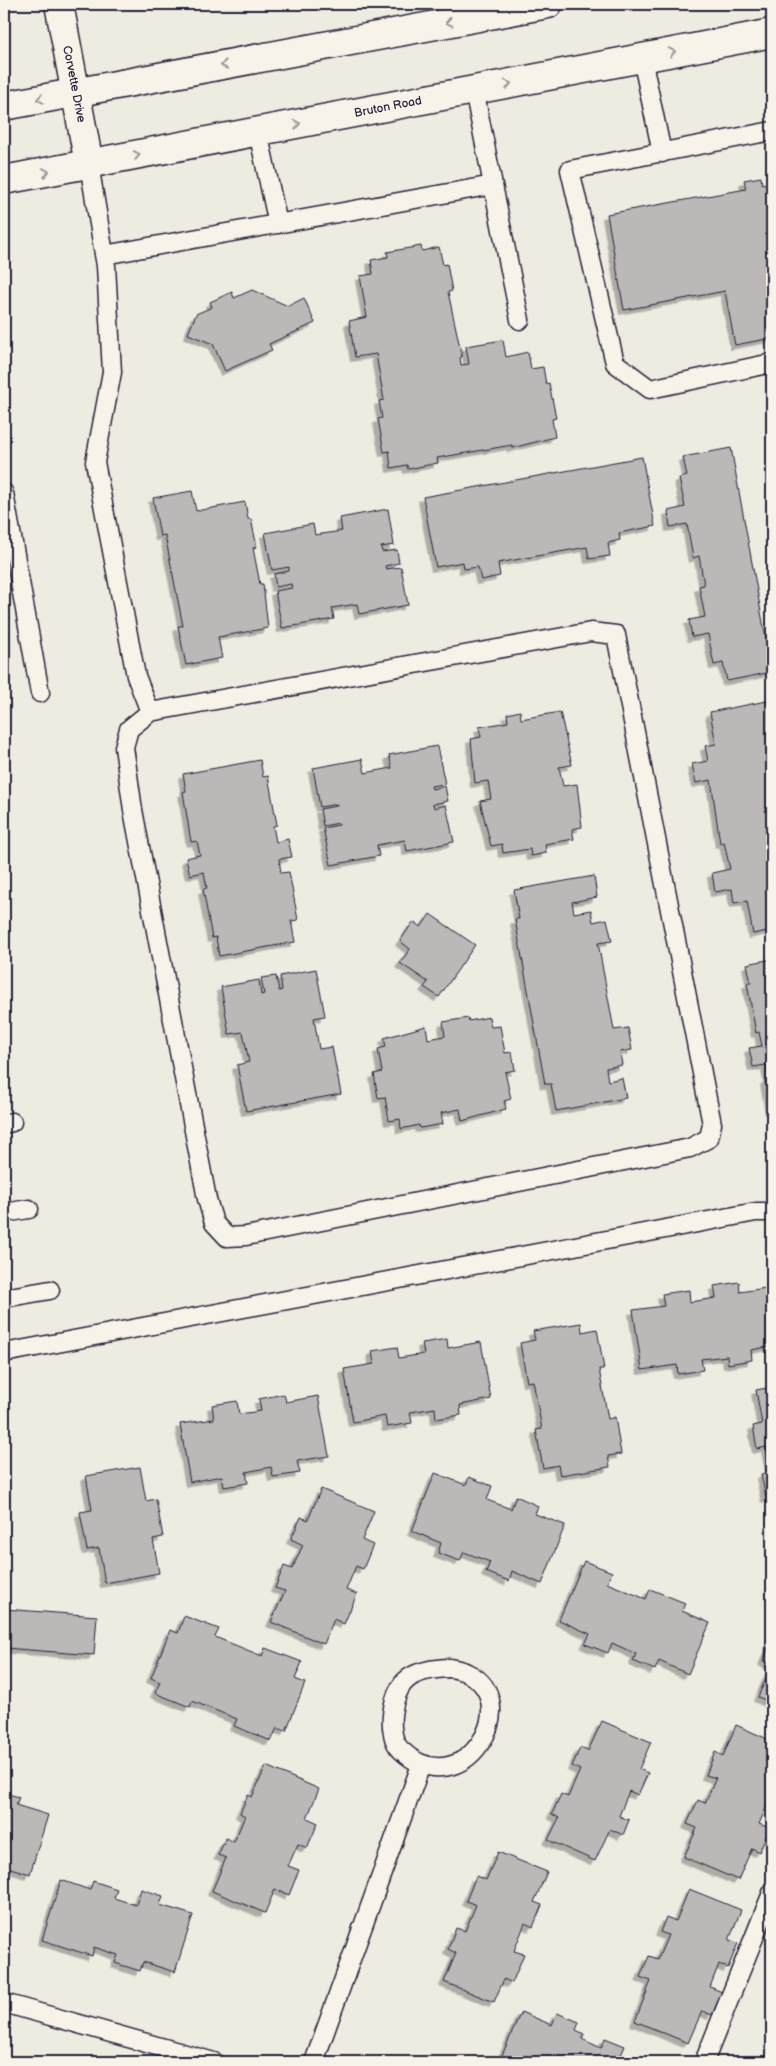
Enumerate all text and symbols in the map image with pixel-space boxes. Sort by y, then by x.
one-way arrow [444,17,453,27]
street label: Corvette Drive [59,44,89,124]
one-way arrow [667,48,676,58]
one-way arrow [220,59,228,69]
one-way arrow [503,79,512,90]
street label: Bruton Road [353,93,423,121]
one-way arrow [35,94,44,104]
one-way arrow [292,120,301,130]
one-way arrow [133,150,141,161]
one-way arrow [42,168,51,178]

